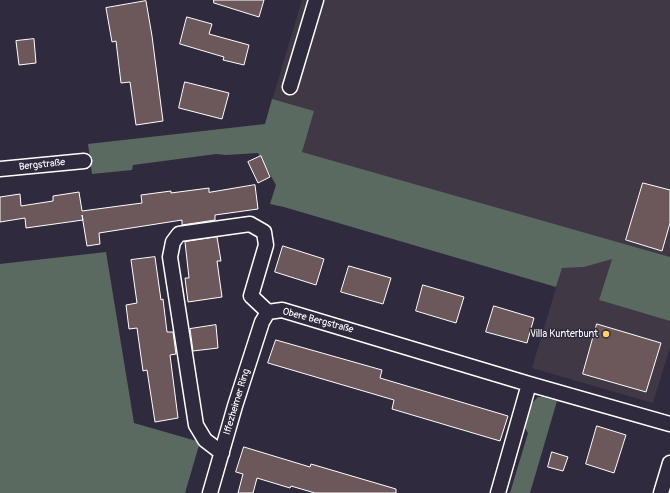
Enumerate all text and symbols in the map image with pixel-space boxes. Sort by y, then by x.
street label: Bergstraße [18,157,66,173]
street label: Obere Bergstraße [281,306,355,336]
place label: Villa Kunterbunt [530,328,598,340]
marker: Villa Kunterbunt [601,329,611,339]
street label: Iffezheimer Ring [221,368,253,436]

